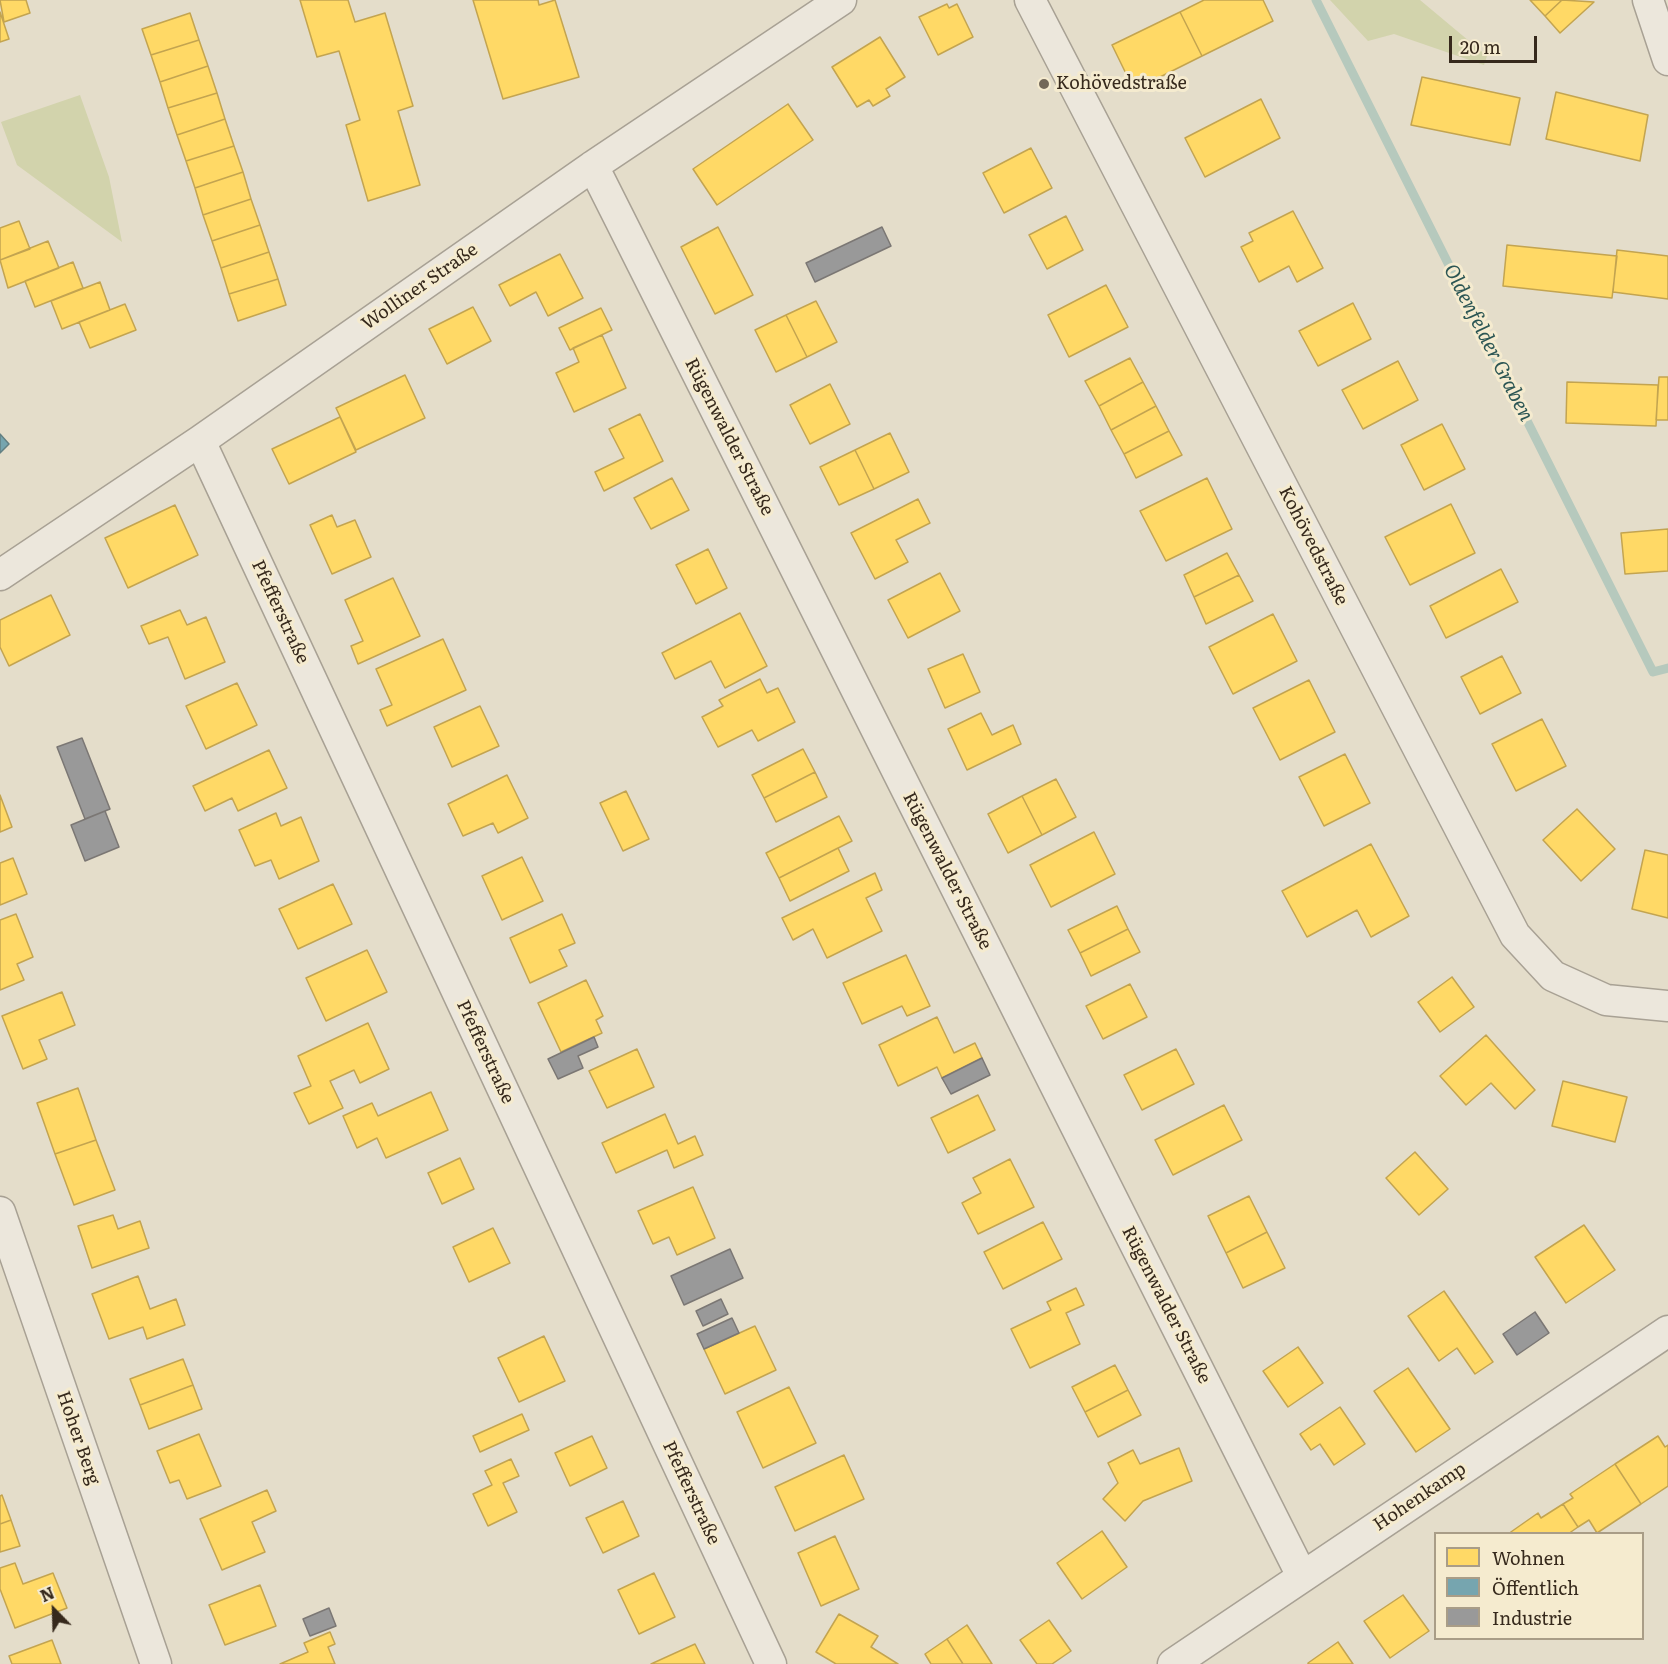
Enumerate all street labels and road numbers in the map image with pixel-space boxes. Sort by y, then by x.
street label: Wolliner Straße [358,239,482,335]
street label: Rügenwalder Straße [680,355,778,519]
street label: Kohövedstraße [1274,483,1352,609]
street label: Pfefferstraße [247,557,313,667]
street label: Rügenwalder Straße [898,789,996,953]
street label: Pfefferstraße [452,997,518,1107]
street label: Rügenwalder Straße [1117,1223,1215,1387]
street label: Hoher Berg [52,1388,104,1488]
street label: Pfefferstraße [658,1438,724,1548]
street label: Hohenkamp [1370,1458,1470,1536]

